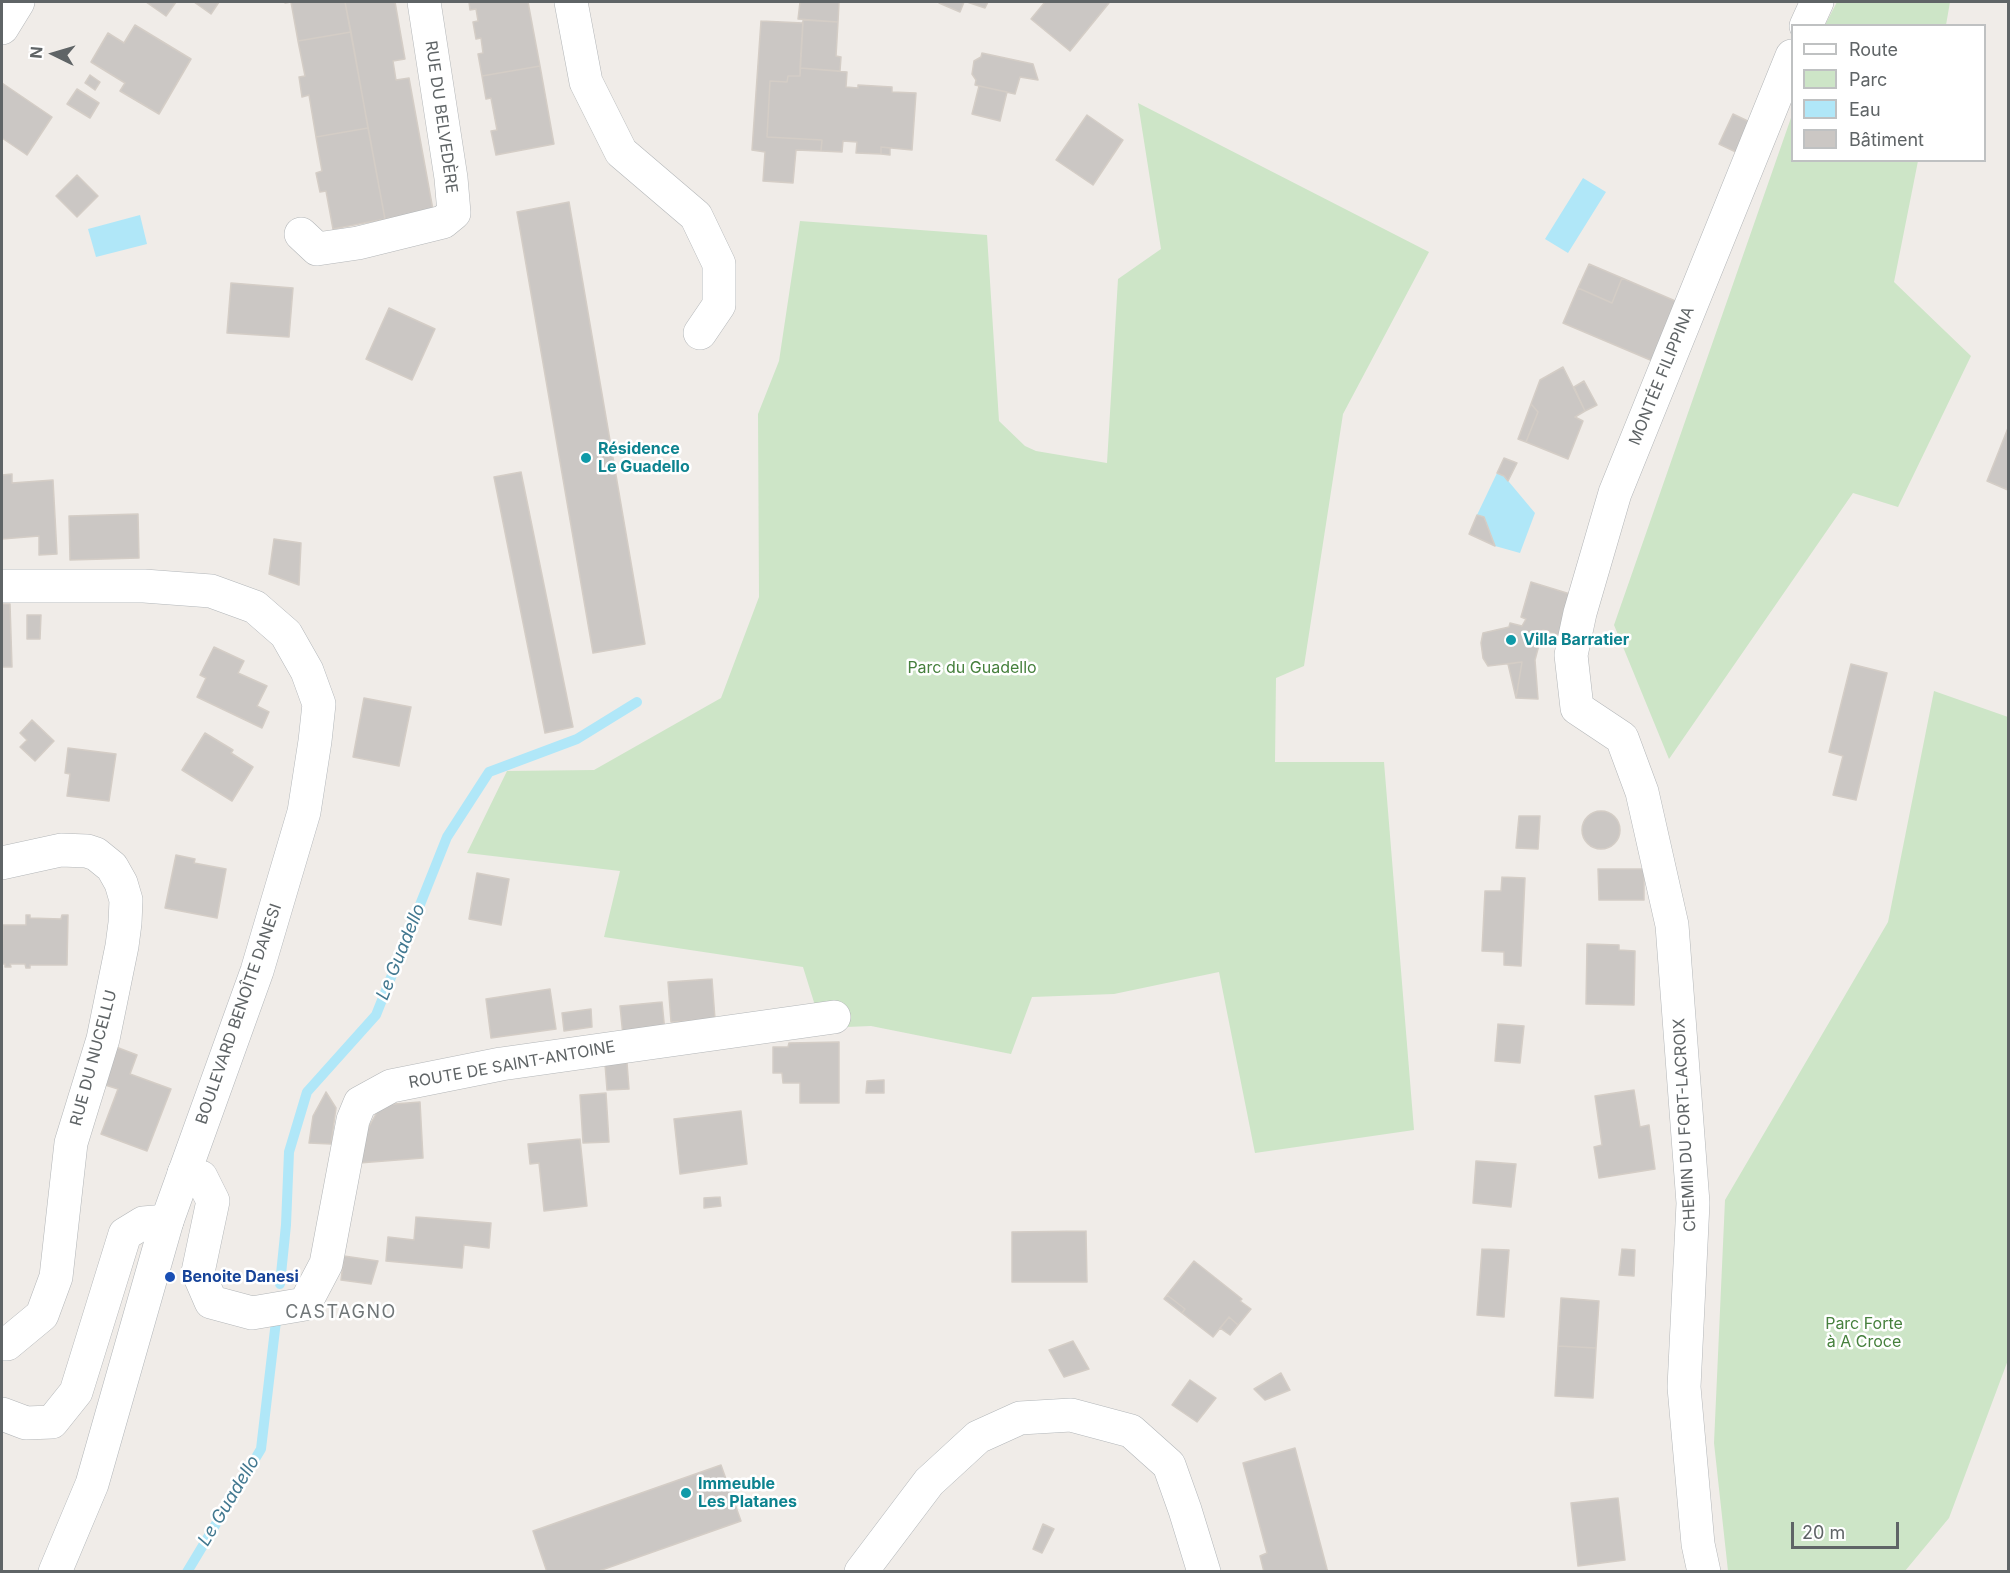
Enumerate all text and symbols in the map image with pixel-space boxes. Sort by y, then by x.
north arrow [24,24,84,84]
legend [1791,24,1986,162]
street label: RUE DU BELVEDÈRE [421,39,461,195]
text: Route [1849,39,1898,60]
text: N [26,45,47,59]
text: Parc [1849,69,1887,90]
text: Eau [1849,99,1881,120]
text: Bâtiment [1849,129,1924,150]
street label: MONTÉE FILIPPINA [1625,304,1699,448]
place label: Résidence Le Guadello [598,439,690,477]
marker: Résidence Le Guadello [579,451,593,465]
place label: Villa Barratier [1523,630,1629,650]
marker: Villa Barratier [1504,633,1518,647]
park label: Parc du Guadello [907,658,1037,678]
street label: BOULEVARD BENOÎTE DANESI [192,901,286,1127]
water label: Le Guadello [372,901,430,1003]
street label: RUE DU NUCELLU [67,988,121,1128]
street label: CHEMIN DU FORT-LACROIX [1670,1018,1700,1232]
street label: ROUTE DE SAINT-ANTOINE [407,1037,617,1093]
place label: Benoite Danesi [182,1267,299,1287]
marker: Benoite Danesi [163,1270,177,1284]
district label: CASTAGNO [285,1302,397,1324]
park label: Parc Forte à A Croce [1825,1314,1903,1352]
water label: Le Guadello [194,1452,264,1550]
place label: Immeuble Les Platanes [698,1474,797,1512]
marker: Immeuble Les Platanes [679,1486,693,1500]
scale bar [1794,1510,1902,1548]
text: 20 m [1802,1522,1845,1543]

